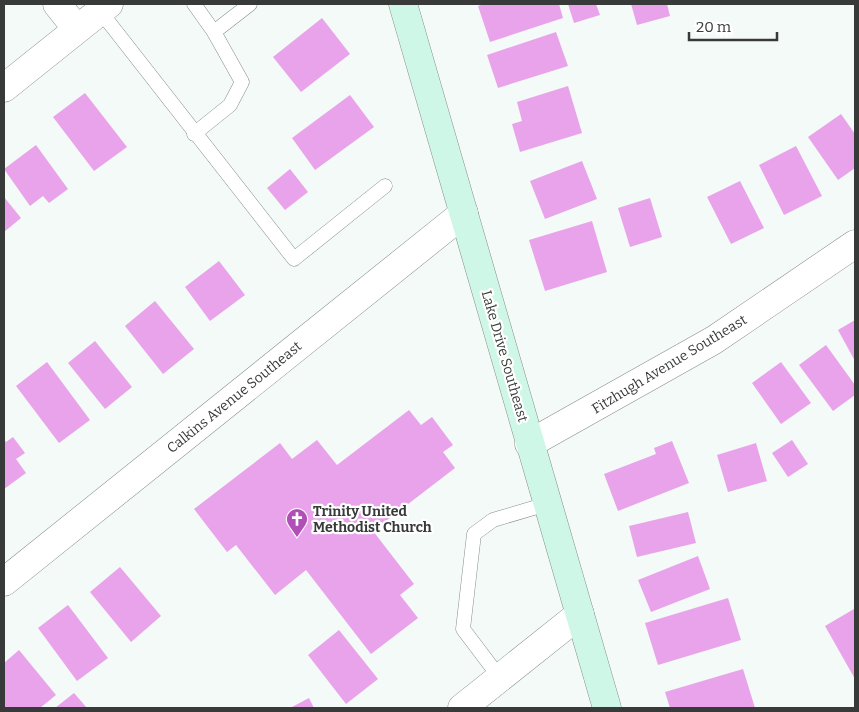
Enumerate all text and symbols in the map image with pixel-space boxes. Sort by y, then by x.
scale bar [689,10,776,42]
text: 20 m [696,18,732,36]
street label: Lake Drive Southeast [478,288,531,424]
street label: Fitzhugh Avenue Southeast [589,311,750,417]
street label: Calkins Avenue Southeast [164,338,305,457]
place label: Trinity United Methodist Church [313,503,432,536]
church icon: Trinity United Methodist Church [285,507,309,538]

